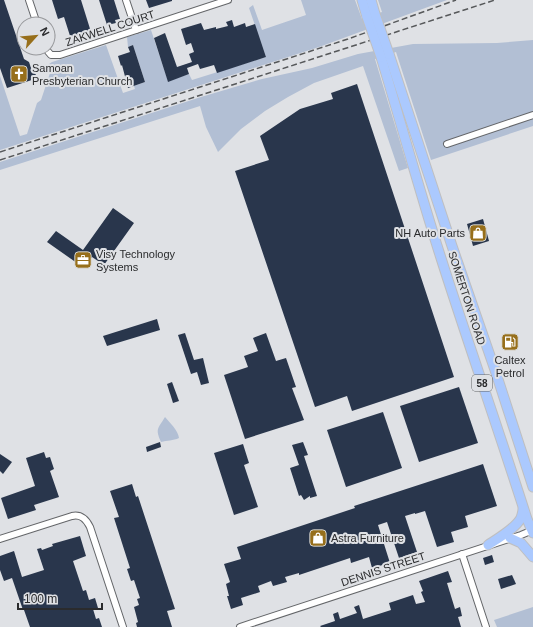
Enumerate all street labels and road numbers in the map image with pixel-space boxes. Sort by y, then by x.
street label: ZAKWELL COURT [64,8,156,48]
street label: SOMERTON ROAD [446,250,488,347]
road number: 58 [472,375,492,391]
street label: DENNIS STREET [339,550,427,588]

